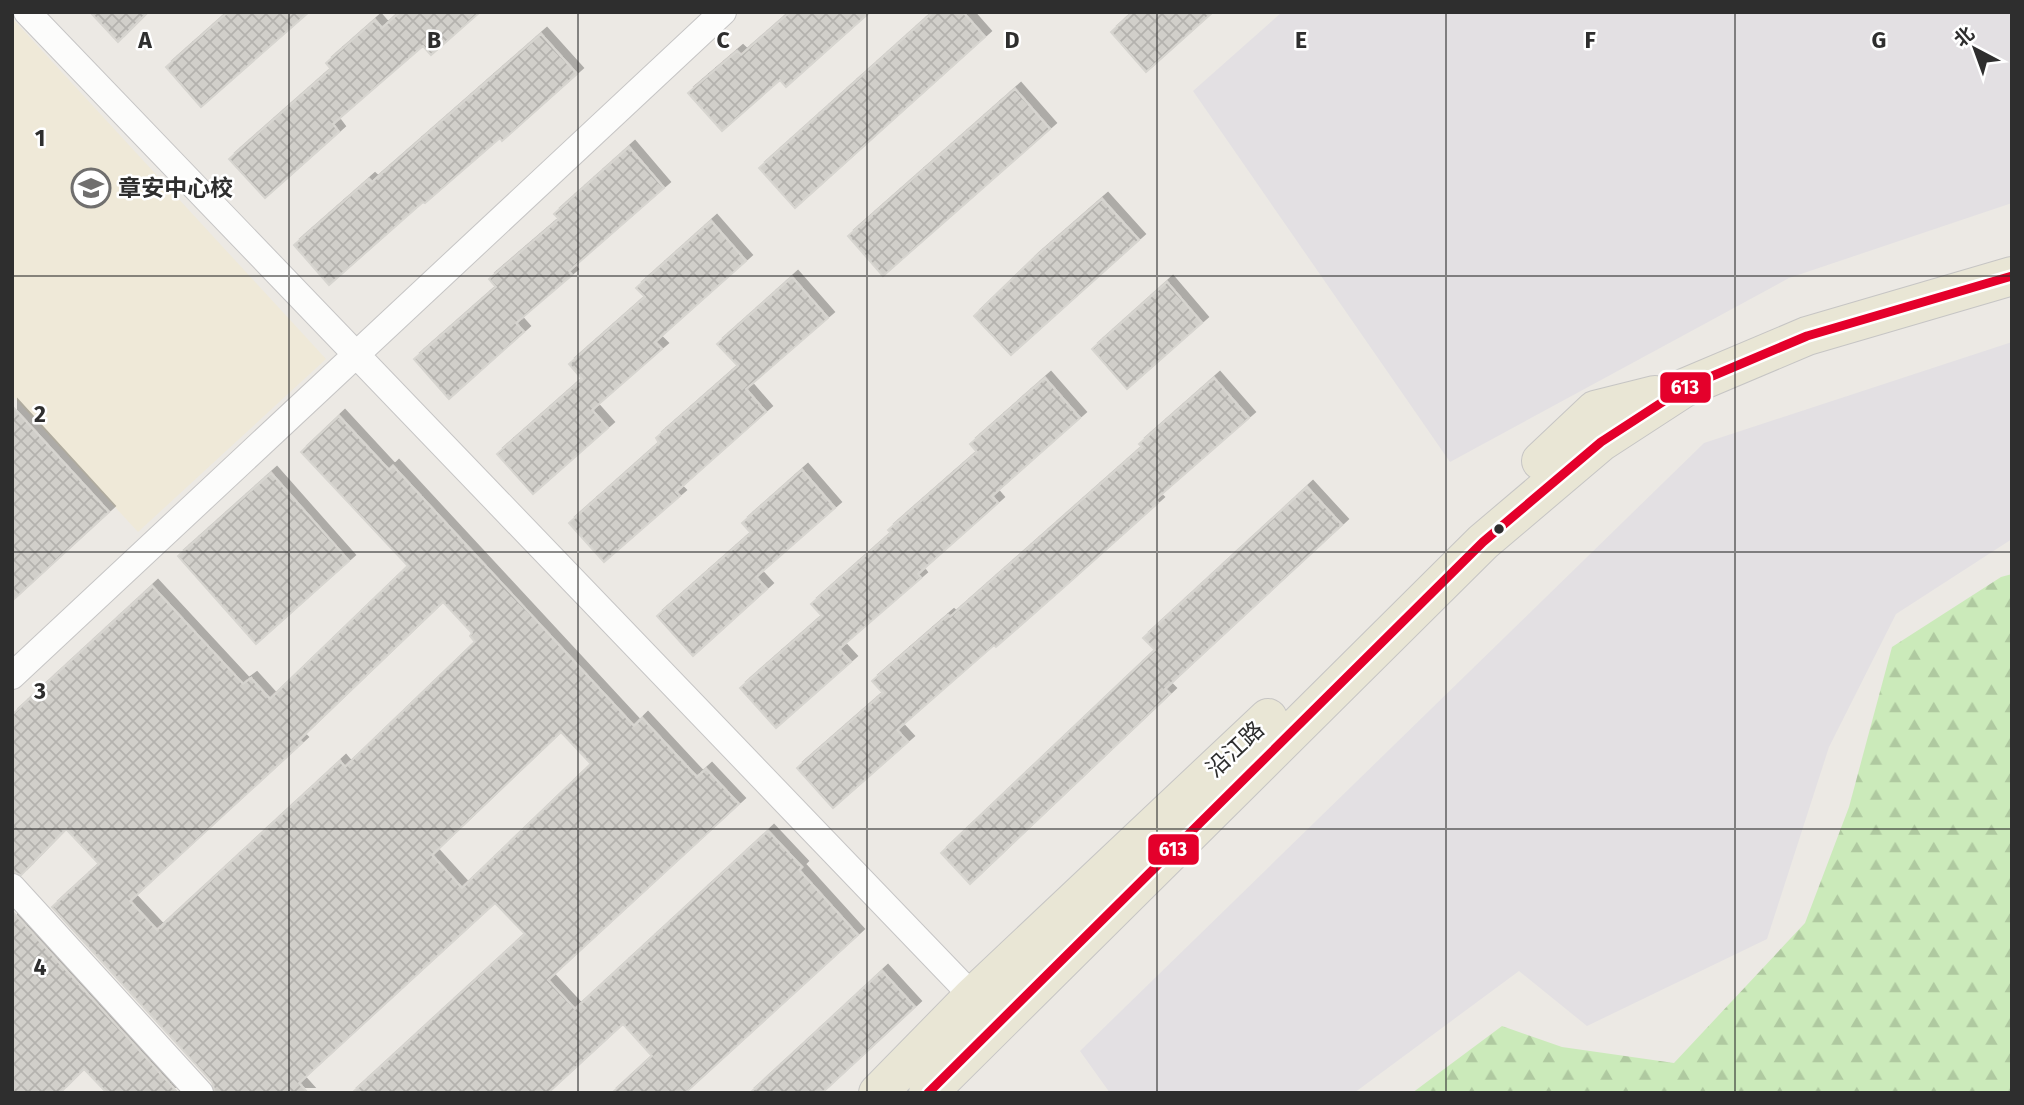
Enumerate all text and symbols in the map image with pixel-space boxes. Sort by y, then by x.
north arrow [1940,14,2010,84]
text: 北 [1949,22,1979,51]
text: A [137,26,152,54]
text: B [427,26,441,54]
text: C [716,26,730,54]
text: D [1005,26,1020,54]
text: E [1295,26,1307,54]
text: F [1584,26,1596,54]
text: G [1872,26,1886,54]
text: 1 [35,124,45,152]
school or university icon: 章安中心校 [70,167,112,209]
place label: 章安中心校 [118,174,233,202]
line badge: 613 [1659,371,1712,404]
text: 613 [1671,376,1699,399]
text: 2 [34,400,46,428]
unlabelled marker [1492,522,1506,536]
text: 3 [33,677,46,705]
street label: 沿江路 [1200,715,1270,783]
line badge: 613 [1147,833,1200,866]
text: 613 [1159,838,1187,861]
text: 4 [34,953,47,981]

